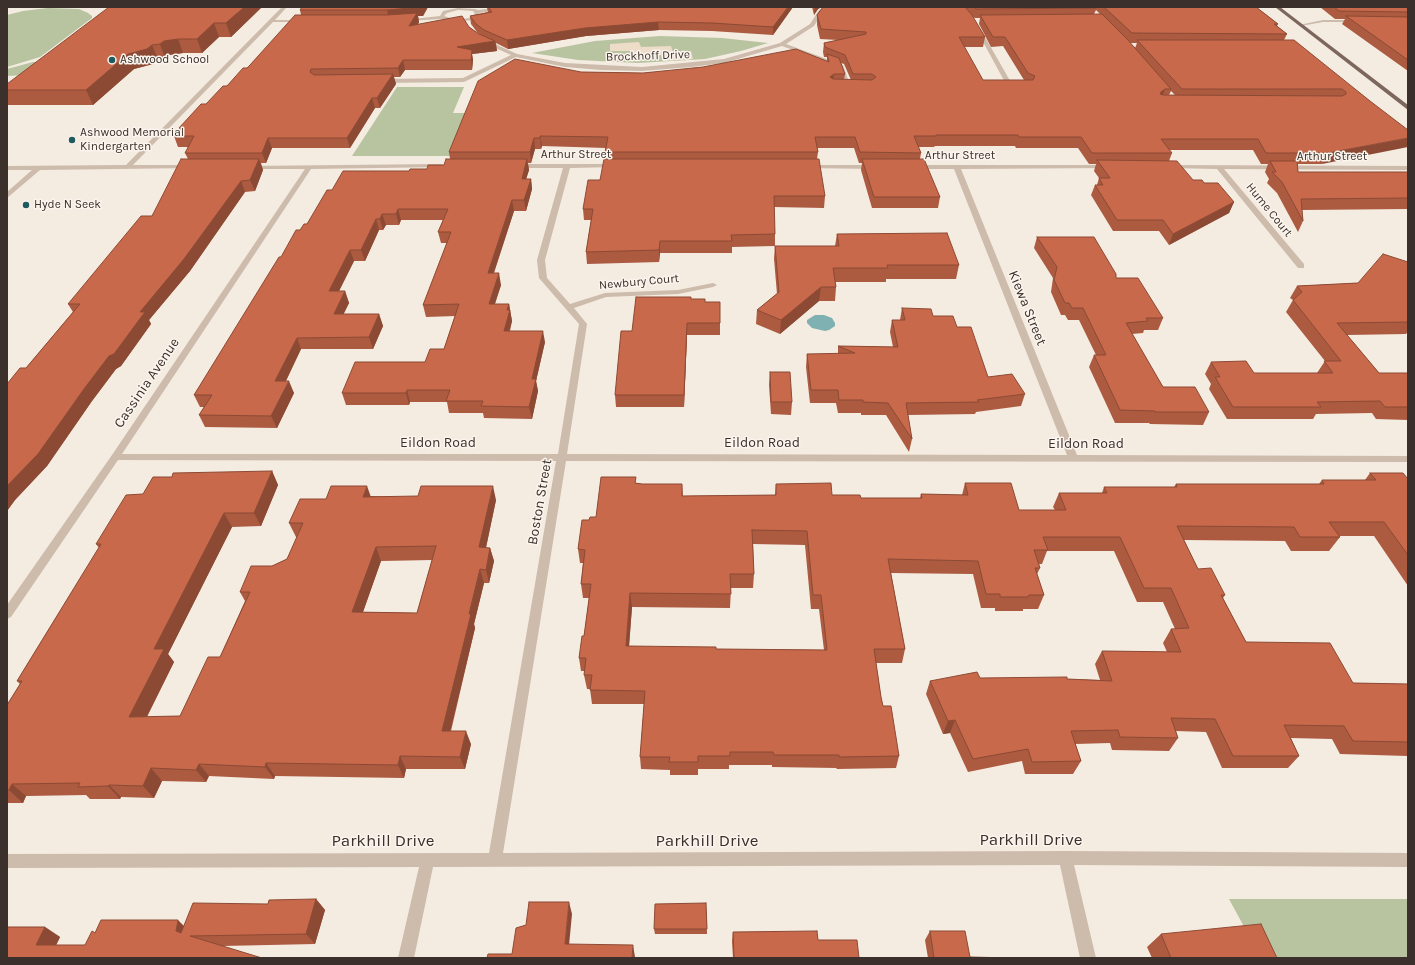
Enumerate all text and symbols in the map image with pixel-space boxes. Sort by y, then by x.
street label: Brockhoff Drive [606,47,690,65]
place label: Ashwood School [120,53,209,67]
marker: Ashwood School [107,55,117,65]
place label: Ashwood Memorial Kindergarten [80,126,184,154]
marker: Ashwood Memorial Kindergarten [67,135,77,145]
street label: Arthur Street [541,148,611,162]
street label: Arthur Street [925,149,995,163]
street label: Arthur Street [1297,150,1367,164]
street label: Hume Court [1243,180,1295,240]
place label: Hyde N Seek [34,198,101,212]
marker: Hyde N Seek [21,200,31,210]
street label: Kiewa Street [1004,268,1050,348]
street label: Newbury Court [598,271,680,293]
street label: Cassinia Avenue [111,335,183,431]
street label: Eildon Road [400,435,476,451]
street label: Eildon Road [724,435,800,451]
street label: Eildon Road [1048,436,1124,452]
street label: Boston Street [524,458,556,546]
street label: Parkhill Drive [979,830,1083,850]
street label: Parkhill Drive [331,831,435,851]
street label: Parkhill Drive [655,831,759,851]

